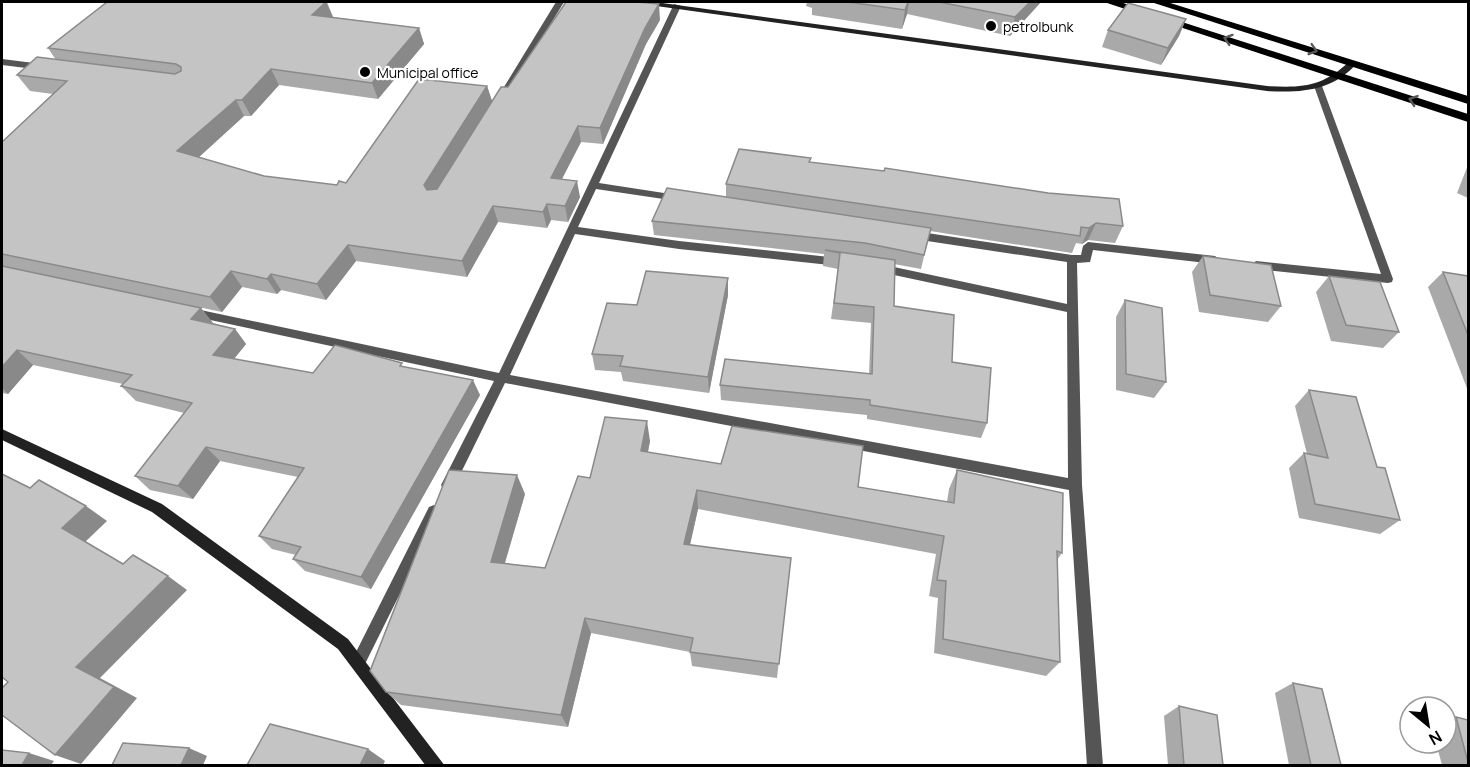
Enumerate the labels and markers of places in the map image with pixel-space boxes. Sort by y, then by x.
place label: petrolbunk [1003,17,1074,36]
marker: petrolbunk [984,19,998,33]
place label: Municipal office [377,63,478,82]
marker: Municipal office [358,65,372,79]

